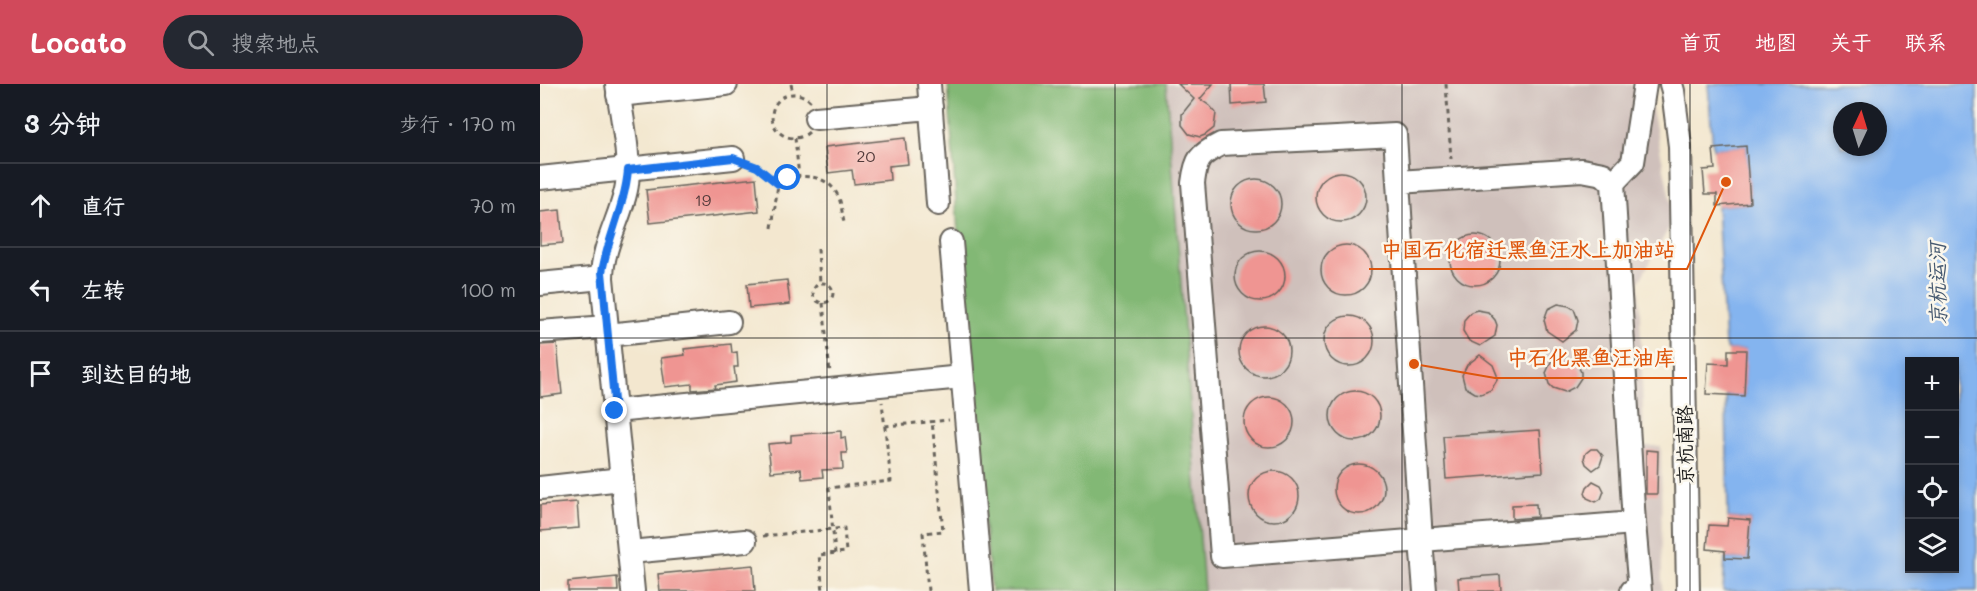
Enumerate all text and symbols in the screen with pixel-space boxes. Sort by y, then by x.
search box [163,15,583,69]
text: Locato [30,24,127,60]
icon: search [184,26,217,59]
text: 搜索地点 [232,28,320,57]
text: 首页 [1680,28,1722,55]
text: 地图 [1755,28,1797,55]
text: 关于 [1830,28,1872,55]
text: 联系 [1905,28,1947,55]
north arrow [1833,102,1887,156]
text: 3 分钟 [24,106,101,140]
text: 步行 · 170 m [400,110,516,136]
house number: 20 [857,145,876,166]
route start [774,164,800,190]
icon: ahead [24,189,57,222]
house number: 19 [695,189,711,210]
text: 直行 [81,191,125,220]
text: 70 m [470,192,516,218]
callout: 中国石化宿迁黑鱼汪水上加油站 [1369,230,1687,269]
text: 中国石化宿迁黑鱼汪水上加油站 [1381,235,1675,262]
water label: 京杭运河 [1922,239,1951,326]
icon: left [24,273,57,306]
text: 左转 [81,275,125,304]
text: 100 m [460,276,516,302]
callout: 中石化黑鱼汪油库 [1495,339,1687,378]
text: 中石化黑鱼汪油库 [1507,343,1675,370]
icon: arrive [24,357,57,390]
map controls [1905,357,1959,573]
button: + [1905,357,1959,411]
text: 到达目的地 [81,359,191,388]
route end [601,397,627,423]
street label: 京杭南路 [1670,404,1698,485]
button: − [1905,411,1959,465]
button: locate [1905,465,1959,519]
button: layers [1905,519,1959,573]

